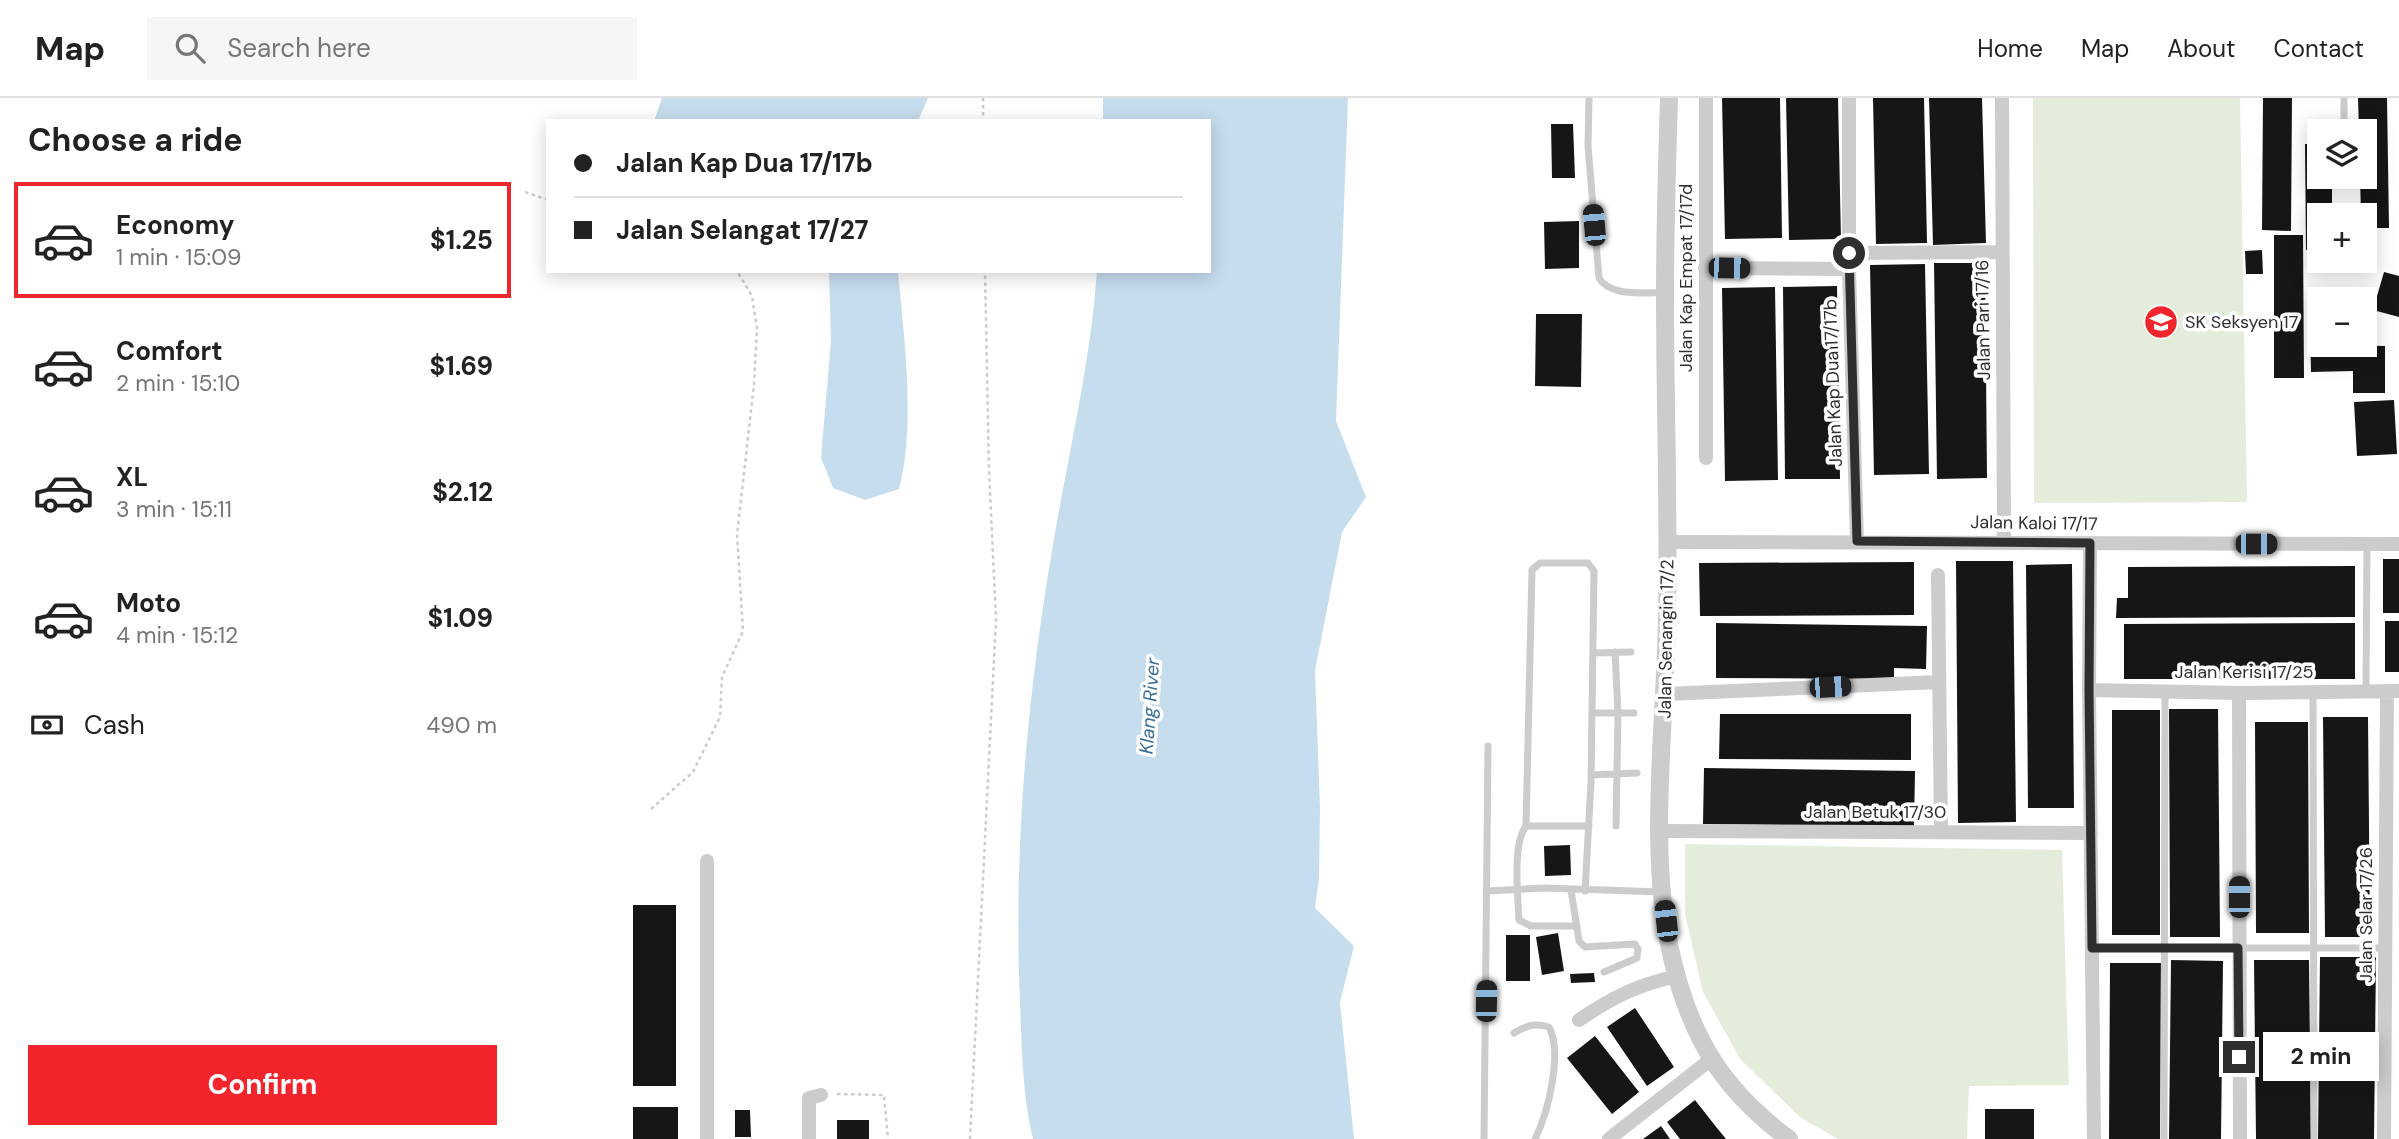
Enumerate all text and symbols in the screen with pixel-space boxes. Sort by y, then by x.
search box [147,17,637,80]
text: Map [35,27,105,70]
icon: search [171,29,209,67]
text: Search here [227,31,371,65]
text: Home [1977,33,2043,64]
text: Map [2081,33,2129,64]
text: About [2167,33,2236,64]
text: Contact [2274,33,2364,64]
text: Choose a ride [28,119,243,161]
map controls [2307,119,2377,357]
button: layers [2307,119,2377,189]
text: Jalan Kap Dua 17/17b [616,146,873,180]
street label: Jalan Kap Empat 17/17d [1674,184,1698,372]
car [1582,203,1607,247]
button: + [2307,203,2377,273]
text: Economy [116,208,234,242]
icon: car [32,209,95,272]
text: Jalan Selangat 17/27 [616,213,868,247]
text: $1.25 [430,223,493,257]
route start [1833,237,1865,269]
text: 1 min · 15:09 [116,242,241,272]
car [1708,257,1751,279]
street label: Jalan Pari 17/16 [1970,259,1996,381]
button: − [2307,287,2377,357]
street label: Jalan Kap Dua 17/17b [1818,299,1848,467]
school or university icon: SK Seksyen 17 [2142,303,2180,341]
place label: SK Seksyen 17 [2185,310,2298,334]
text: Comfort [116,334,222,368]
icon: car [32,335,95,398]
text: $1.69 [430,349,493,383]
text: 2 min · 15:10 [116,368,240,398]
text: XL [116,460,148,494]
icon: car [32,461,95,524]
text: $2.12 [432,475,493,509]
text: 3 min · 15:11 [116,494,232,524]
street label: Jalan Kaloi 17/17 [1970,510,2098,536]
car [2236,534,2278,555]
street label: Jalan Senangin 17/2 [1653,559,1679,719]
text: Moto [116,586,181,620]
icon: car [32,587,95,650]
text: $1.09 [428,601,493,635]
text: 4 min · 15:12 [116,620,238,650]
water label: Klang River [1134,656,1165,755]
street label: Jalan Kerisi 17/25 [2174,660,2314,684]
car [1809,675,1852,699]
icon: cash [28,706,66,744]
text: Cash [84,708,145,742]
text: 490 m [426,710,497,740]
street label: Jalan Betuk 17/30 [1804,800,1946,824]
street label: Jalan Selar 17/26 [2354,847,2378,983]
car [2229,876,2250,918]
car [1654,899,1679,943]
car [1476,980,1497,1022]
callout: 2 min [2263,1032,2379,1082]
route end [2223,1041,2255,1073]
text: 2 min [2291,1041,2351,1071]
button: Confirm [28,1045,497,1125]

